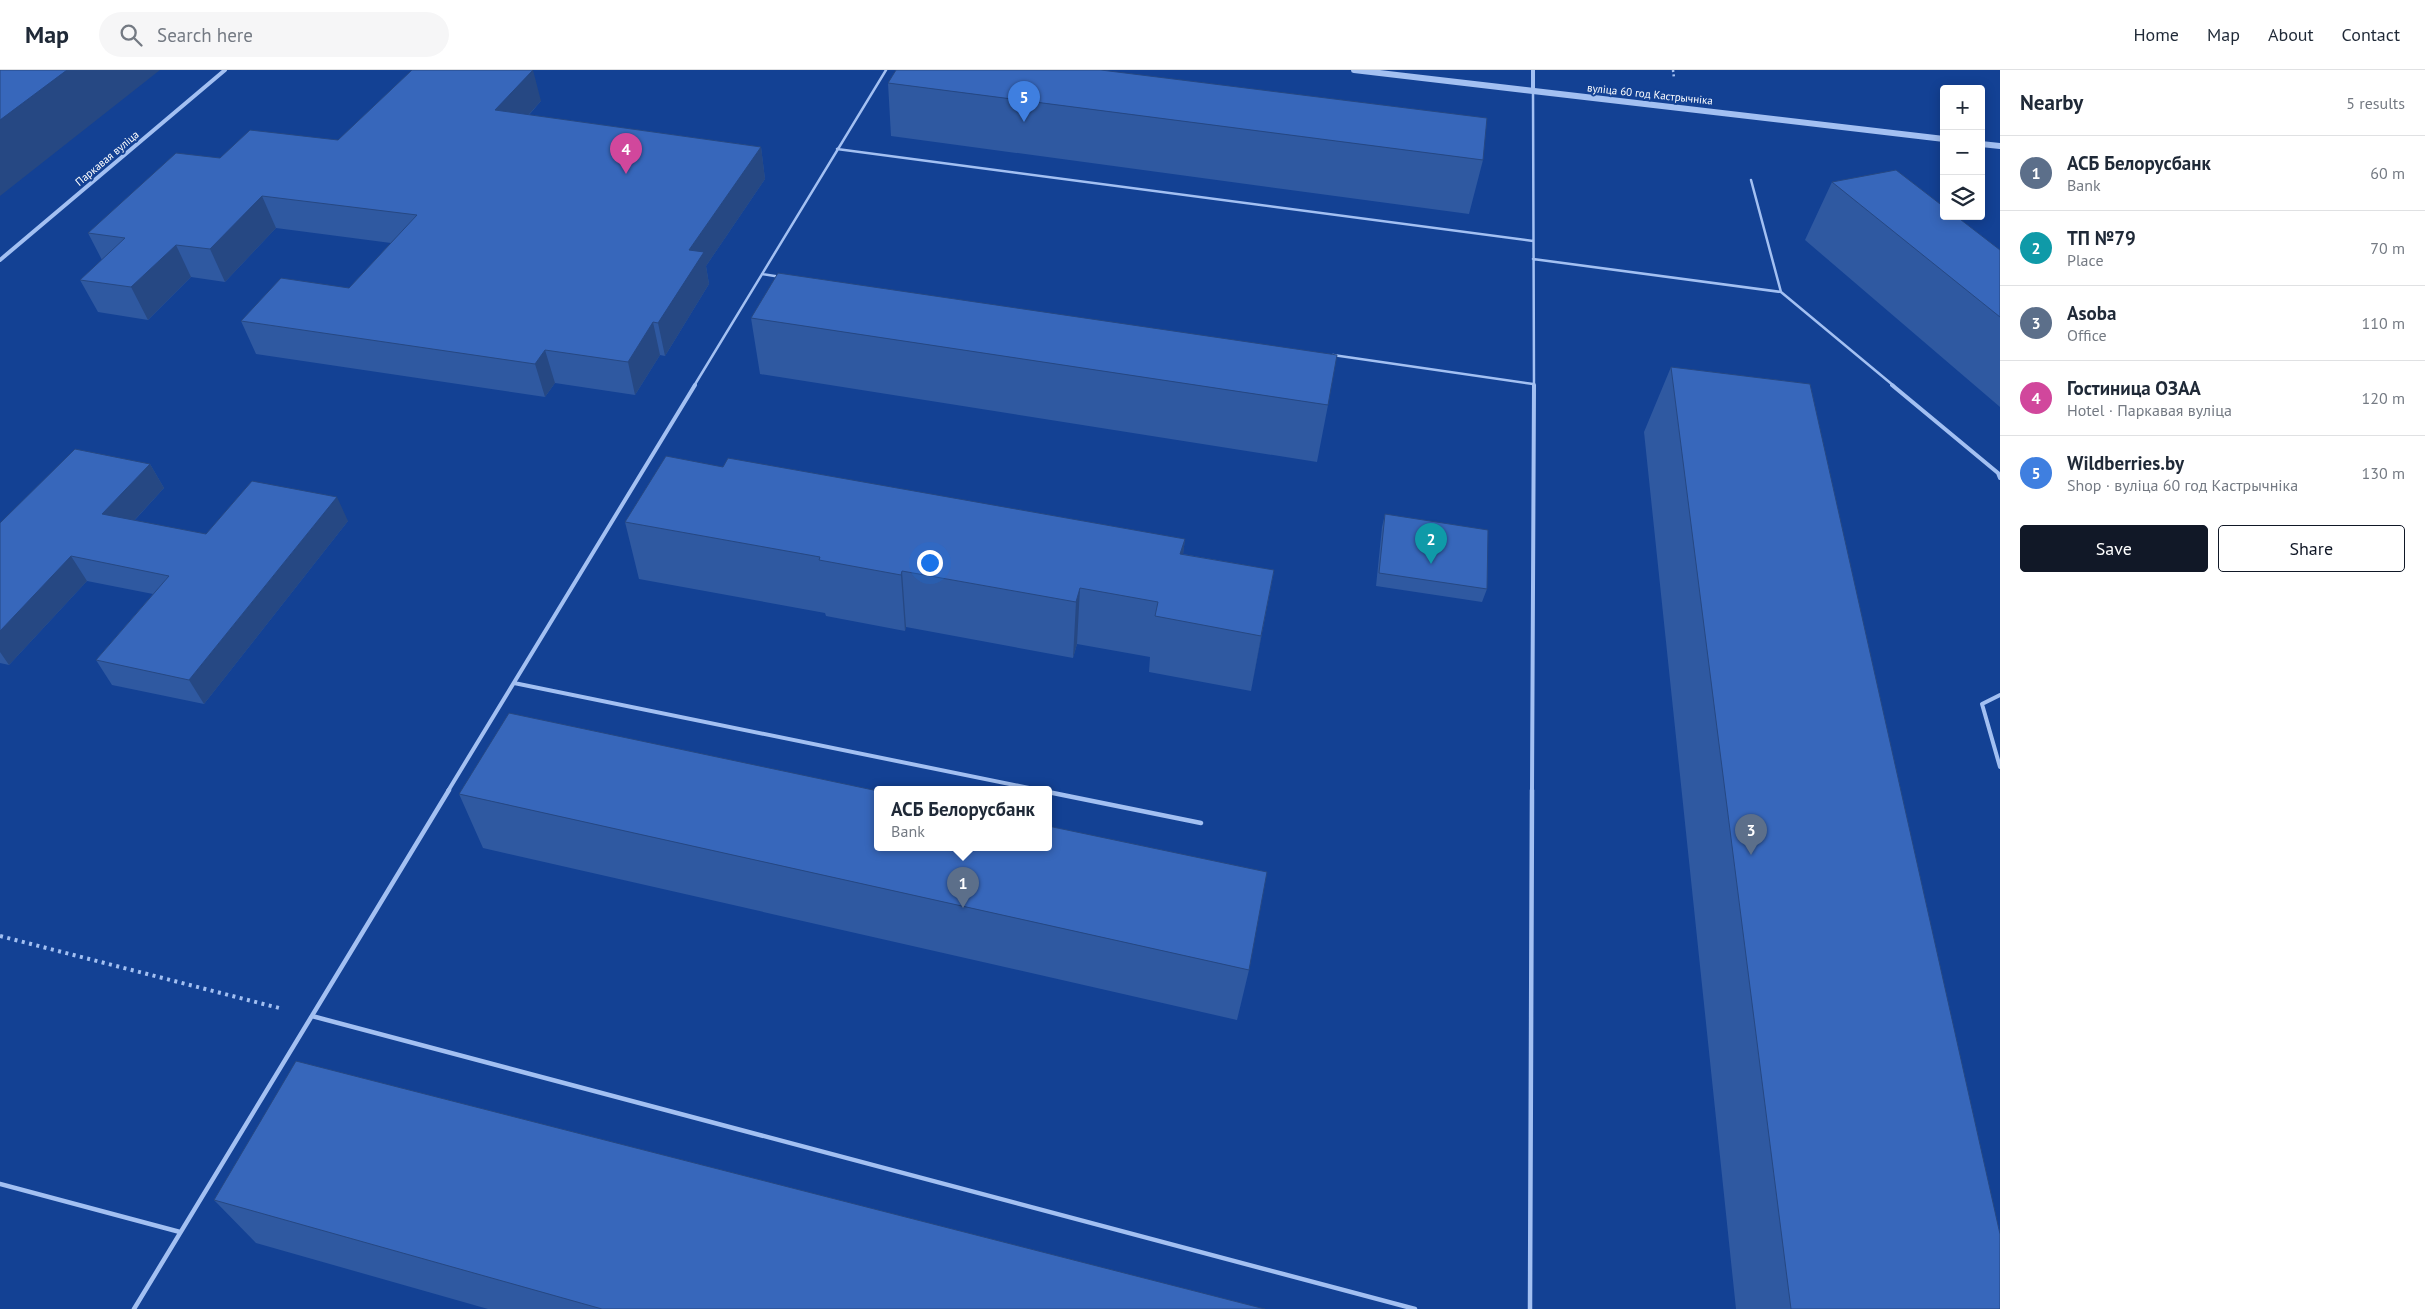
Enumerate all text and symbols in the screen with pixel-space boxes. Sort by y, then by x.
search box [99,12,449,57]
text: Map [25,19,69,50]
icon: search [117,21,145,49]
text: Search here [157,23,253,47]
text: Home [2133,23,2179,46]
text: Map [2207,23,2240,46]
text: About [2268,23,2314,46]
text: Contact [2342,23,2400,46]
street label: вуліца 60 год Кастрычніка [1586,80,1714,108]
pin: 5 [1008,81,1040,122]
map controls [1940,85,1985,220]
button: + [1940,85,1985,130]
text: Nearby [2020,89,2083,116]
text: 5 results [2346,93,2405,113]
street label: Паркавая вуліца [72,127,142,189]
button: − [1940,130,1985,175]
pin: 4 [610,133,642,174]
text: АСБ Белорусбанк [2067,151,2211,175]
text: 1 [2031,163,2041,183]
text: 60 m [2370,163,2405,183]
button: layers [1940,175,1985,220]
text: Bank [2067,175,2101,195]
text: ТП №79 [2067,226,2136,250]
text: 2 [2031,238,2041,258]
text: 70 m [2370,238,2405,258]
text: Place [2067,250,2104,270]
text: Asoba [2067,301,2116,325]
text: 3 [2031,313,2041,333]
text: 110 m [2362,313,2405,333]
text: Office [2067,325,2107,345]
text: Гостиница ОЗАА [2067,376,2201,400]
text: 4 [2031,388,2041,408]
text: 120 m [2362,388,2405,408]
text: Hotel · Паркавая вуліца [2067,400,2232,420]
text: Wildberries.by [2067,451,2184,475]
text: 5 [2031,463,2041,483]
text: 130 m [2362,463,2405,483]
text: Shop · вуліца 60 год Кастрычніка [2067,475,2298,495]
pin: 2 [1415,523,1447,564]
button: Save [2020,525,2208,572]
button: Share [2218,525,2405,572]
your location [917,550,943,576]
popup [874,786,1052,851]
text: АСБ Белорусбанк [891,797,1035,821]
pin: 3 [1735,814,1767,855]
text: Bank [891,821,925,841]
pin: 1 [947,867,979,908]

